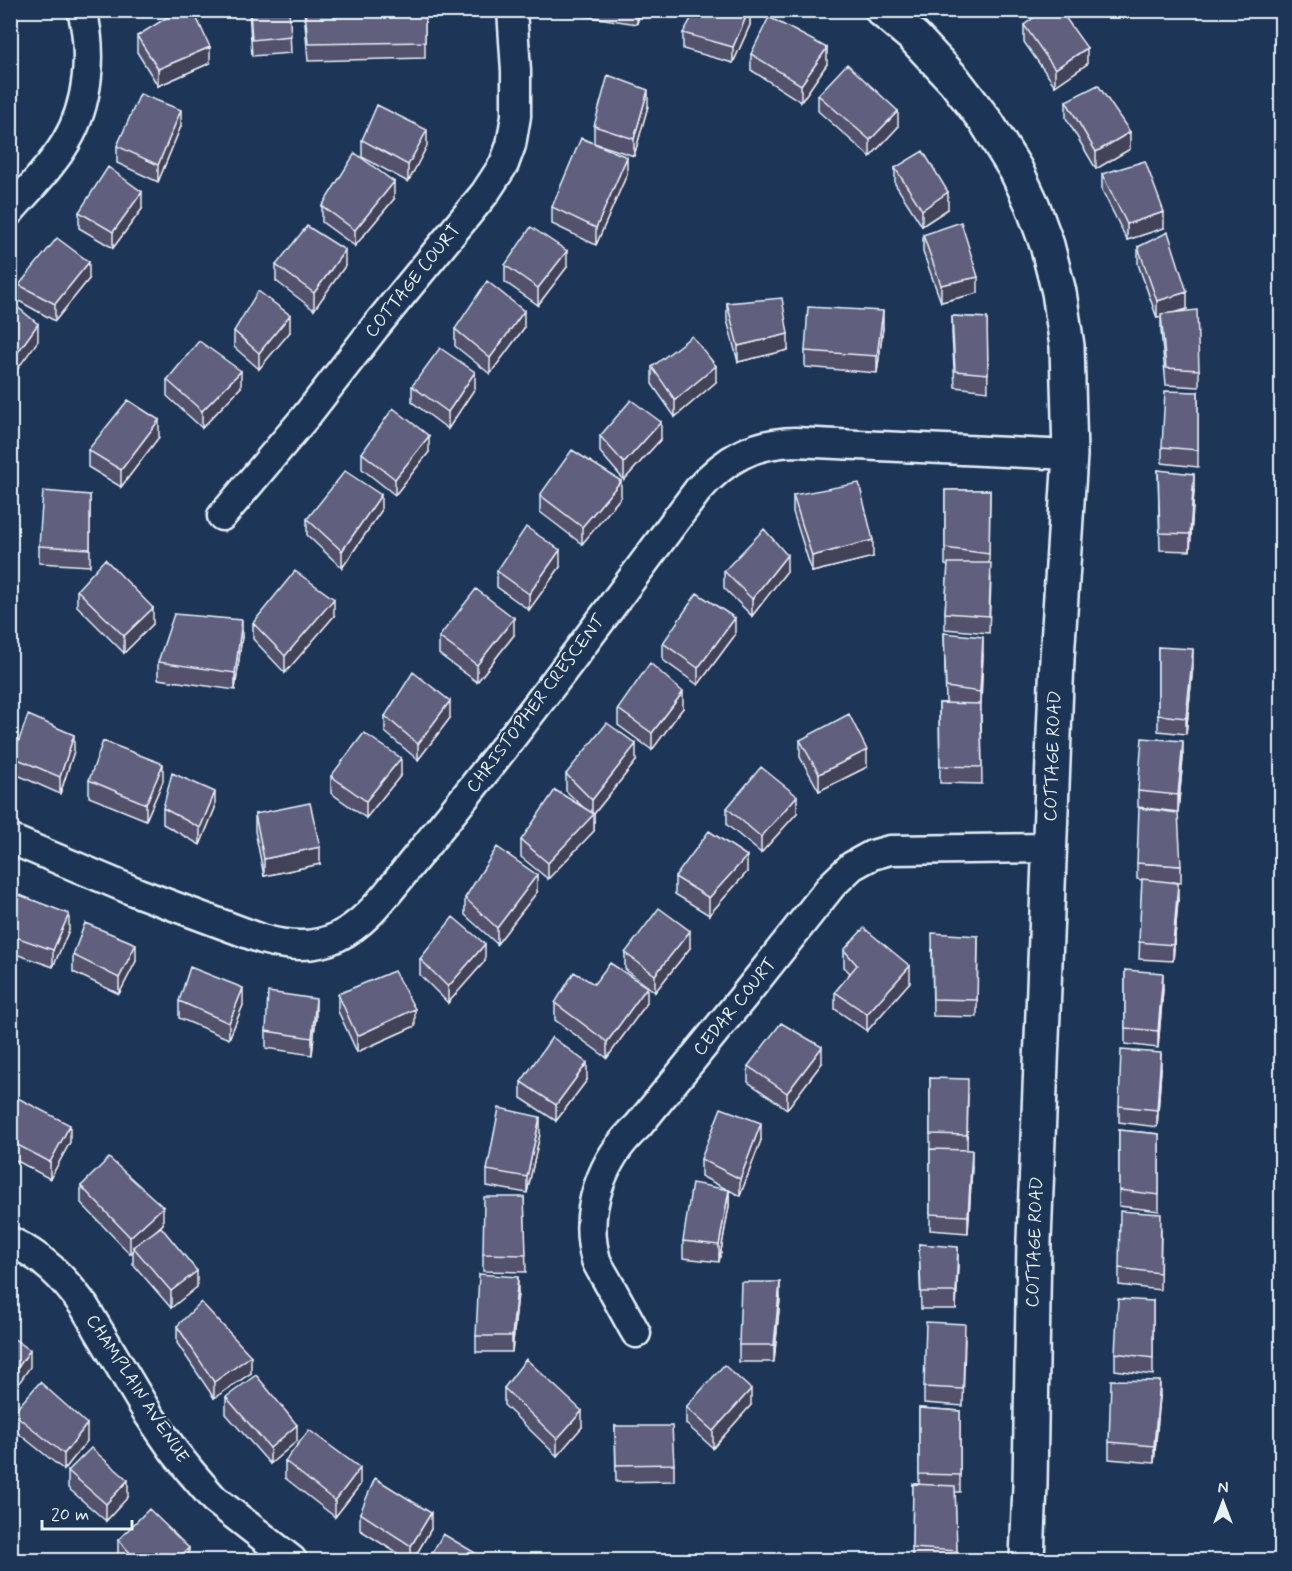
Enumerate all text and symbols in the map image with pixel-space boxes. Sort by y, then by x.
street label: COTTAGE COURT [360,219,466,343]
street label: CHRISTOPHER CRESCENT [461,610,611,798]
street label: COTTAGE ROAD [1039,690,1067,822]
street label: CEDAR COURT [688,953,782,1061]
street label: COTTAGE ROAD [1021,1176,1049,1308]
street label: CHAMPLAIN AVENUE [80,1310,194,1468]
north arrow [1193,1472,1253,1532]
text: N [1218,1478,1228,1499]
scale bar [42,1493,132,1531]
text: 20 m [51,1503,89,1527]

